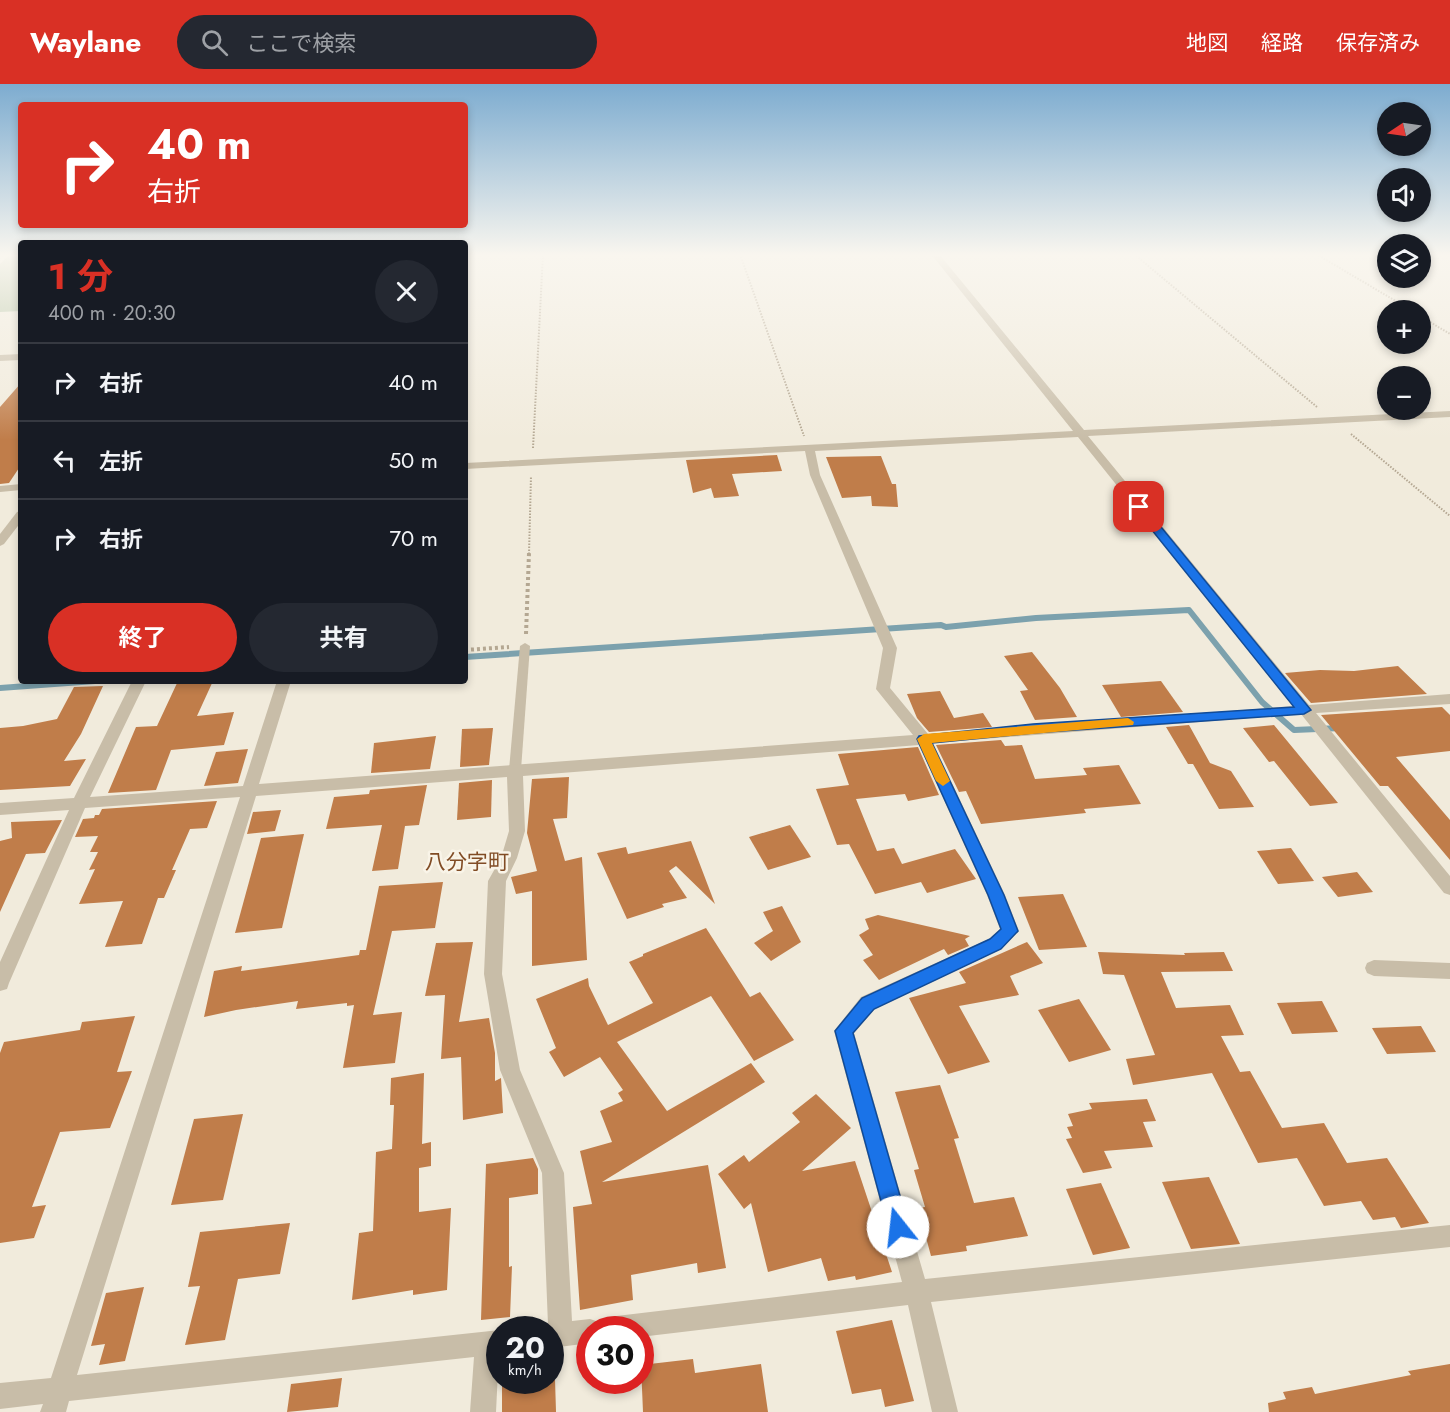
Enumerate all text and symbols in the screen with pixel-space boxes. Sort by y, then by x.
search box [177,15,597,69]
text: Waylane [30,22,141,63]
icon: search [198,26,231,59]
text: ここで検索 [246,27,356,59]
text: 地図 [1186,28,1228,58]
text: 経路 [1261,28,1303,58]
text: 保存済み [1336,28,1420,58]
north arrow [1377,102,1431,156]
map controls [1377,102,1431,420]
text: 40 m [147,114,251,175]
icon: right [48,126,126,204]
button: sound [1377,168,1431,222]
text: 右折 [147,172,201,211]
button: layers [1377,234,1431,288]
text: 1 分 [48,250,113,302]
button: close [375,260,438,323]
text: 400 m · 20:30 [48,299,176,328]
button: + [1377,300,1431,354]
icon: right [48,366,81,399]
text: 40 m [388,366,438,398]
button: − [1377,366,1431,420]
text: 右折 [99,367,143,399]
icon: left [48,444,81,477]
text: 50 m [389,444,438,476]
text: 左折 [99,445,143,477]
pin [1113,481,1164,532]
icon: arrive [1122,490,1155,523]
icon: right [48,522,81,555]
text: 70 m [389,522,438,554]
text: 右折 [99,523,143,555]
button: 終了 [48,603,237,672]
button: 共有 [249,603,438,672]
district label: 八分字町 [425,847,509,877]
position arrow [866,1195,930,1259]
speed limit sign: 30 [576,1316,654,1394]
text: 20 [505,1326,545,1369]
text: km/h [508,1359,542,1381]

